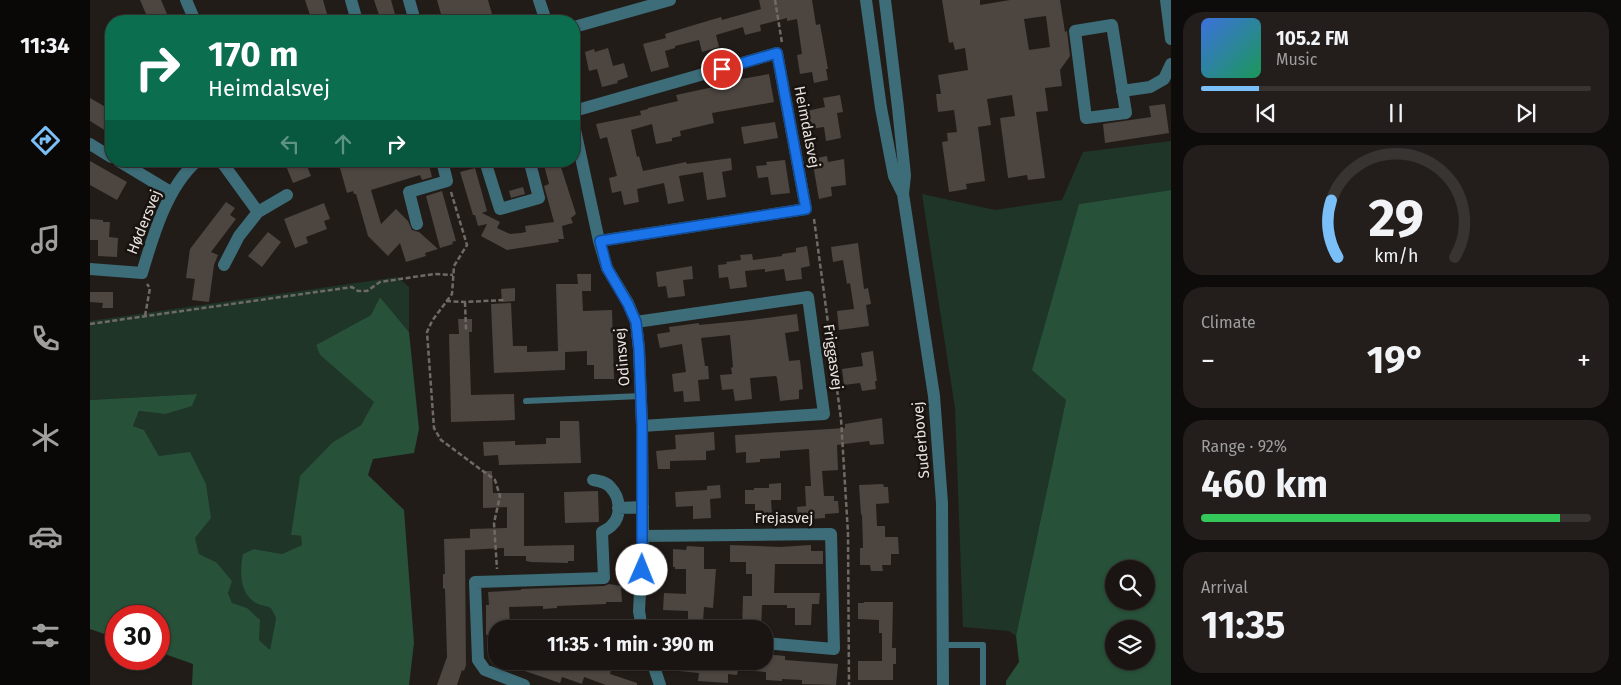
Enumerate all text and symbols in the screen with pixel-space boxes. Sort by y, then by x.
text: 105.2 FM [1276,27,1349,50]
text: 11:34 [20,32,70,59]
text: 170 m [208,33,299,75]
icon: right [125,35,190,100]
pin [701,48,743,90]
text: Music [1276,50,1317,69]
icon: arrive [708,55,736,83]
text: Heimdalsvej [208,75,330,102]
street label: Heimdalsvej [790,84,824,170]
icon: previous [1252,99,1280,127]
icon: pause [1382,99,1410,127]
icon: next [1512,99,1540,127]
icon: directions [28,123,63,158]
icon: left [276,130,304,158]
icon: ahead [329,130,357,158]
icon: right [382,130,410,158]
street label: Hødersvej [123,187,165,257]
text: 29 [1368,187,1424,250]
icon: music [28,222,63,257]
text: km/h [1374,245,1418,267]
text: Climate [1201,313,1256,332]
icon: phone [28,321,63,356]
street label: Friggasvej [819,323,847,391]
street label: Odinsvej [610,327,634,387]
text: 19° [1367,337,1425,383]
text: − [1201,344,1215,377]
text: + [1577,344,1591,377]
street label: Suderbovej [909,401,933,479]
icon: climate [28,420,63,455]
text: Range · 92% [1201,437,1287,456]
text: 460 km [1201,461,1328,507]
street label: Frejasvej [754,509,814,527]
icon: car [28,519,63,554]
position arrow [615,543,667,595]
map controls [1105,560,1155,670]
button: search [1105,560,1155,610]
text: Arrival [1201,578,1248,597]
text: 11:35 [1201,602,1285,648]
speed limit sign: 30 [105,605,170,670]
icon: filters [28,618,63,653]
button: layers [1105,620,1155,670]
text: 11:35 · 1 min · 390 m [547,633,714,656]

